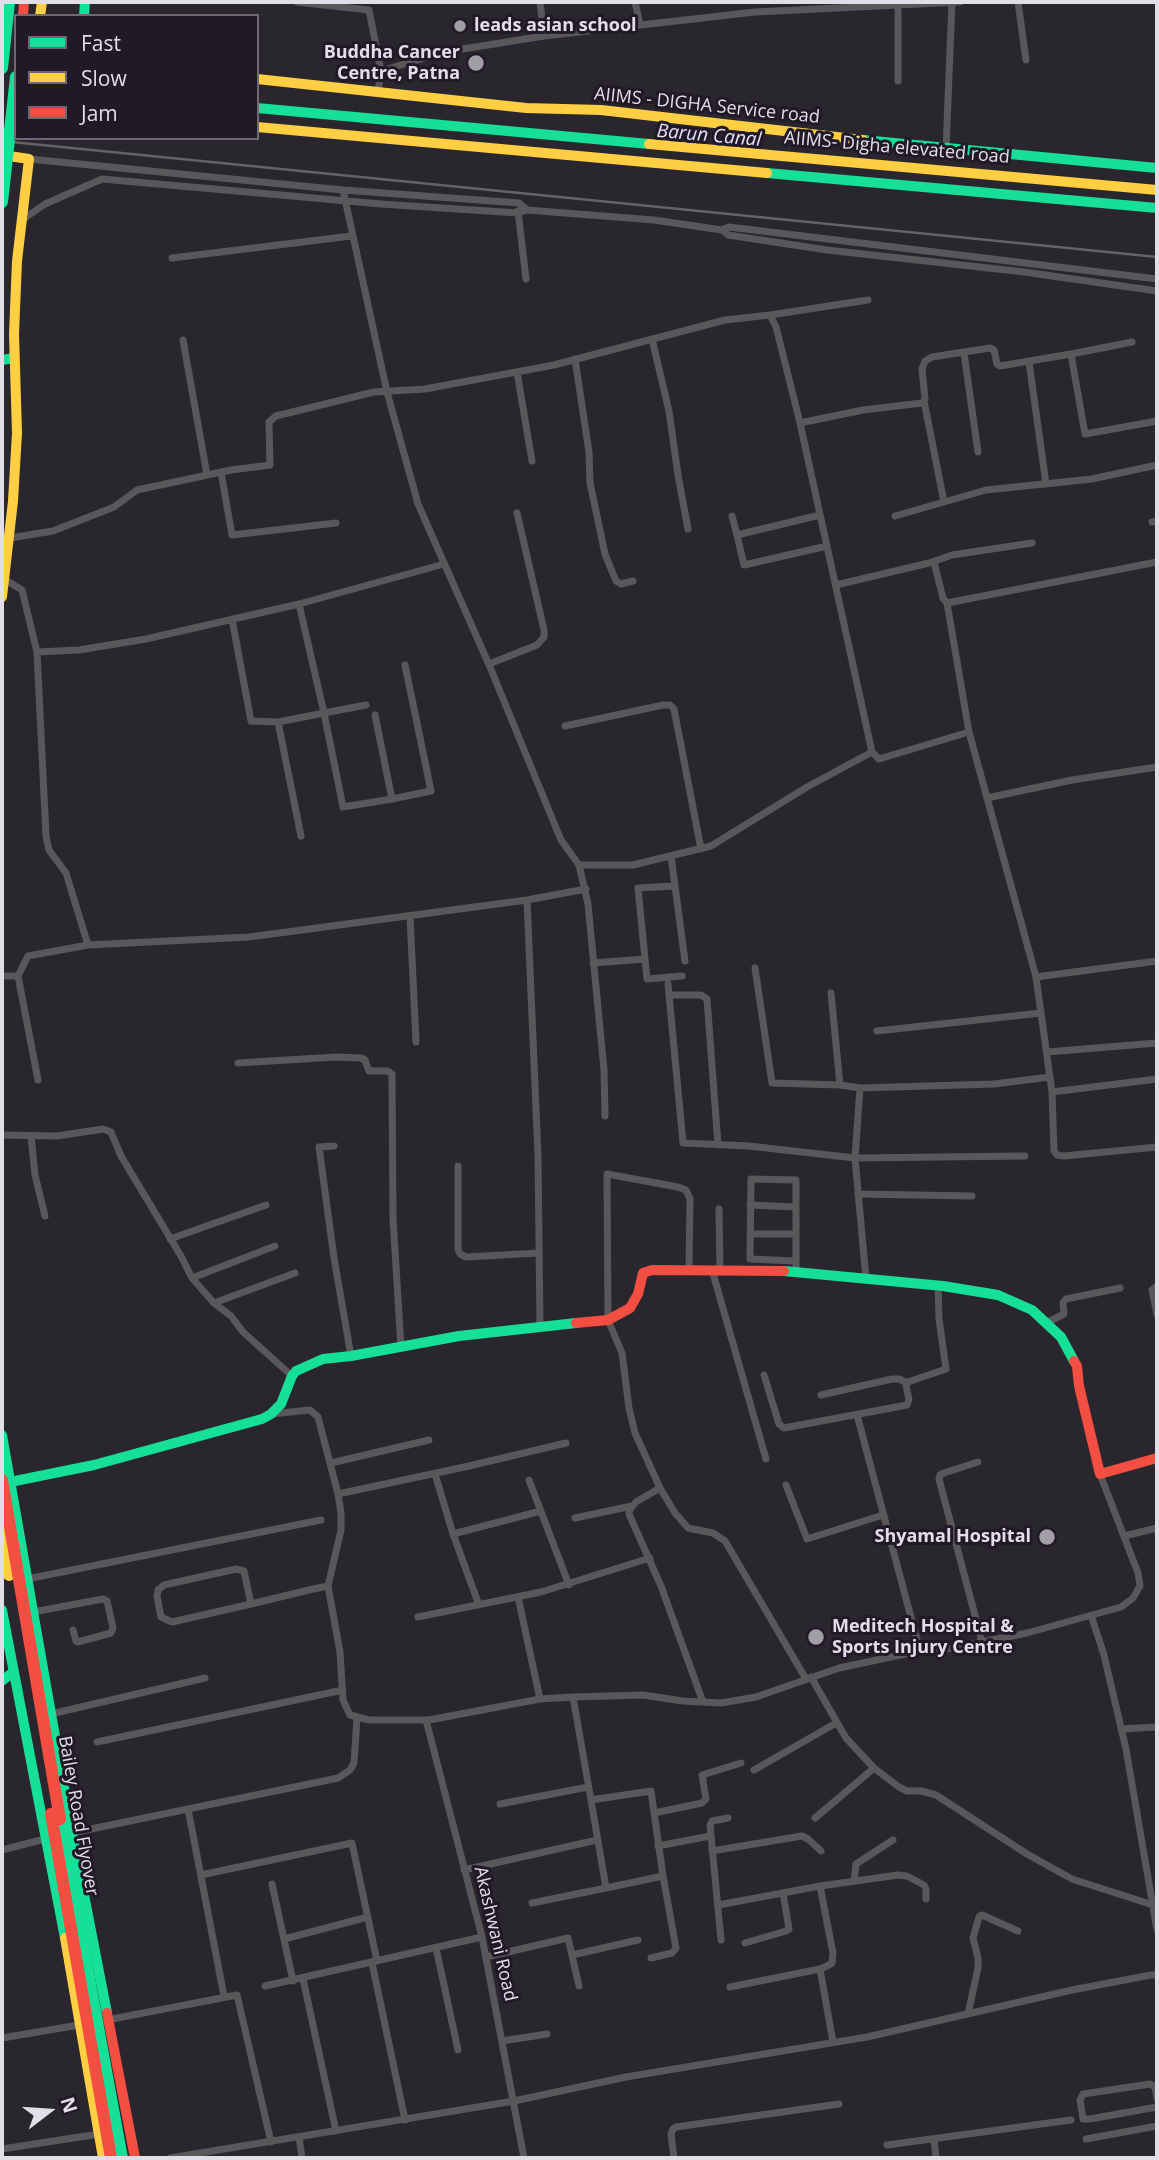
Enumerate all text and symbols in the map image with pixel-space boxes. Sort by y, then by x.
legend [14,14,259,140]
place label: leads asian school [474,15,637,37]
marker: leads asian school [452,18,468,34]
text: Fast [81,29,121,57]
place label: Buddha Cancer Centre, Patna [324,42,460,84]
marker: Buddha Cancer Centre, Patna [466,53,486,73]
text: Slow [81,64,127,92]
street label: AIIMS - DIGHA Service road [593,83,821,129]
text: Jam [81,99,118,127]
water label: Barun Canal [656,120,762,152]
street label: AIIMS- Digha elevated road [783,127,1011,169]
place label: Shyamal Hospital [875,1526,1031,1548]
marker: Shyamal Hospital [1037,1527,1057,1547]
place label: Meditech Hospital & Sports Injury Centre [832,1616,1014,1658]
marker: Meditech Hospital & Sports Injury Centre [806,1627,826,1647]
street label: Bailey Road Flyover [53,1734,103,1898]
street label: Akashwani Road [469,1865,521,2003]
north arrow [14,2076,84,2146]
text: N [54,2094,84,2116]

